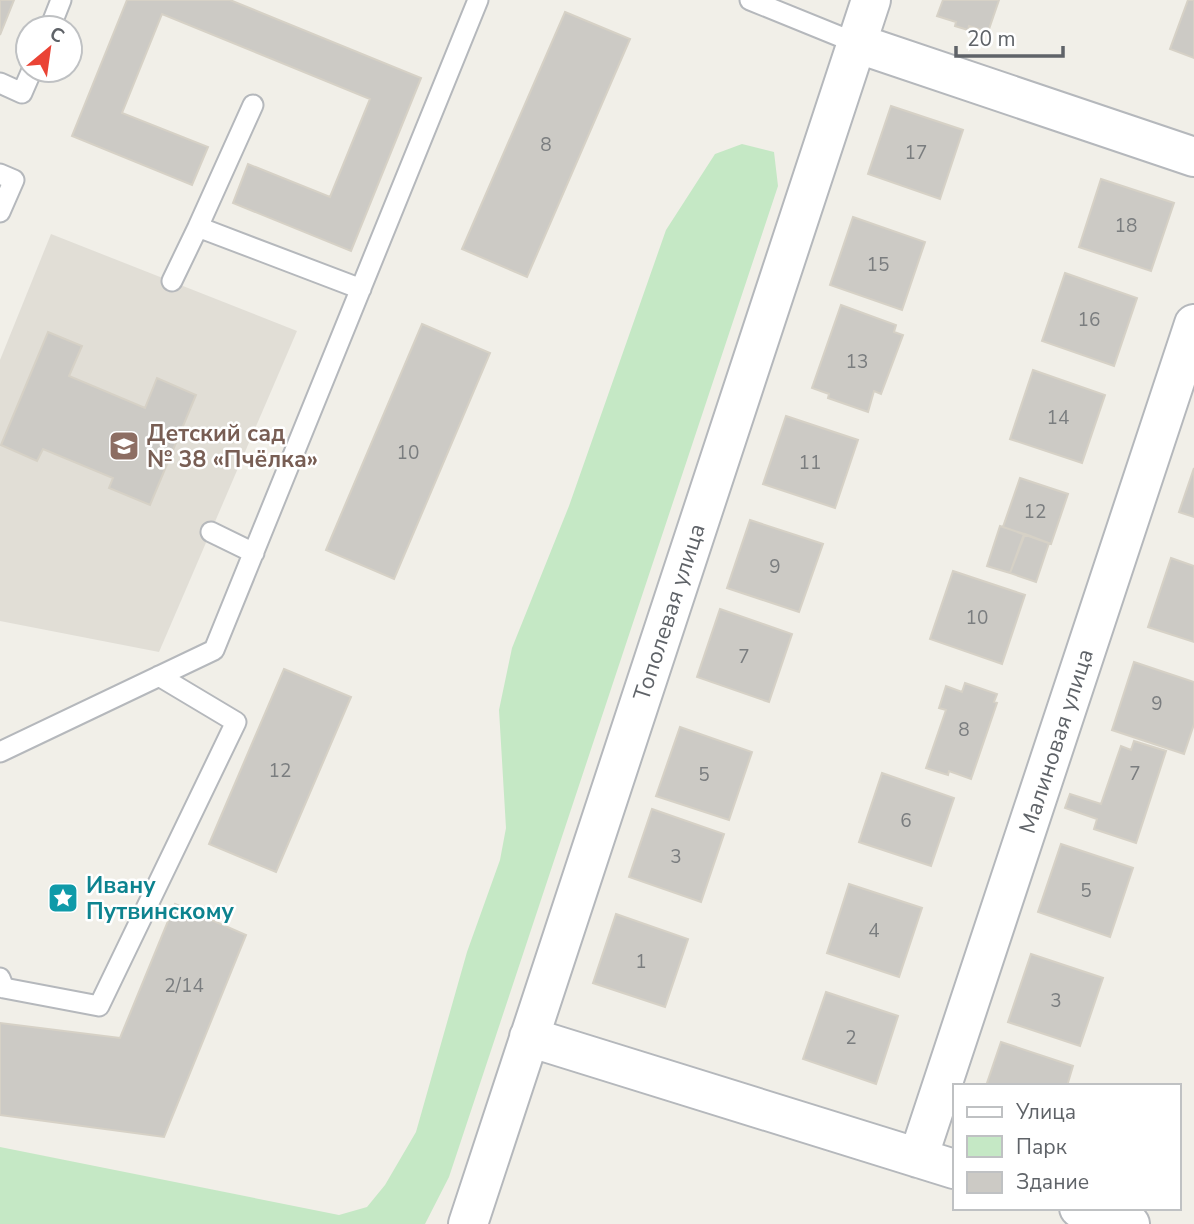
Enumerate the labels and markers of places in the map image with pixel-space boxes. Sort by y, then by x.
place label: Детский сад № 38 «Пчёлка» [147,418,318,475]
school or university icon: Детский сад № 38 «Пчёлка» [107,429,141,463]
place label: Ивану Путвинскому [86,870,234,927]
place icon: Ивану Путвинскому [46,881,80,915]

